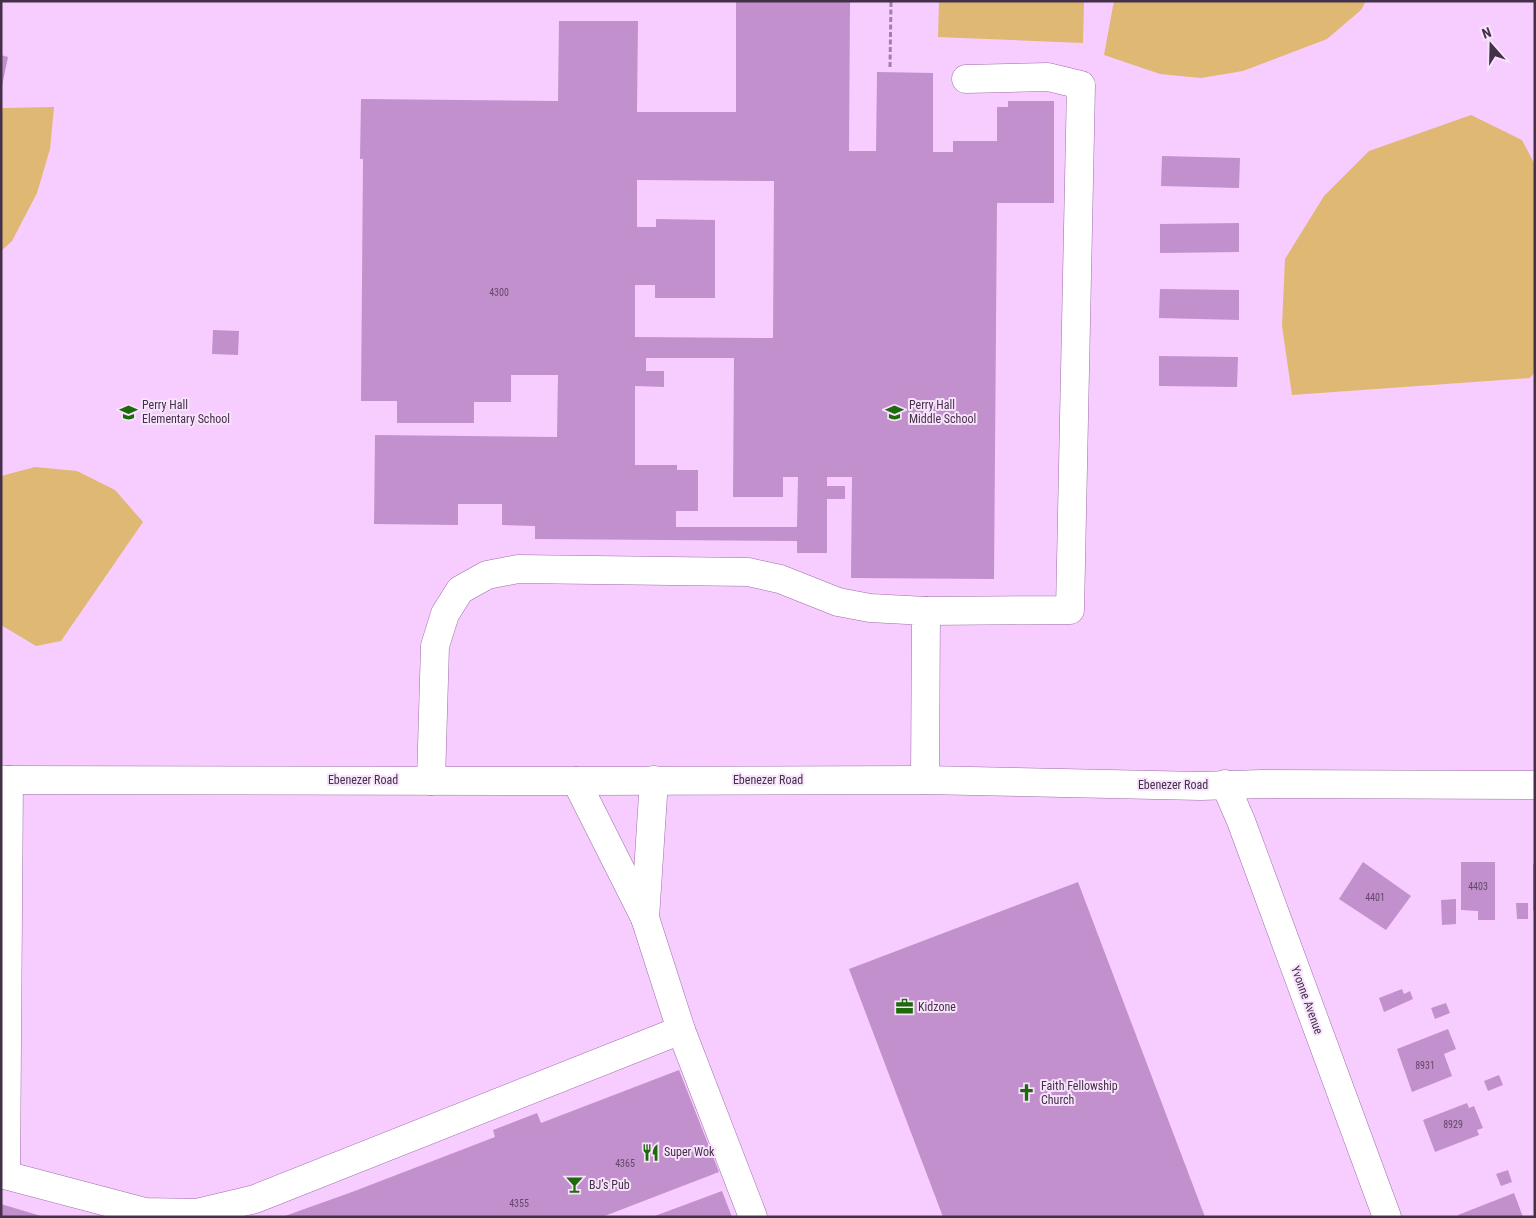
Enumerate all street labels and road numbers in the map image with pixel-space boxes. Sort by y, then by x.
street label: Ebenezer Road [328,773,398,787]
street label: Ebenezer Road [733,773,803,787]
street label: Ebenezer Road [1138,778,1208,792]
street label: Yvonne Avenue [1288,964,1326,1036]

